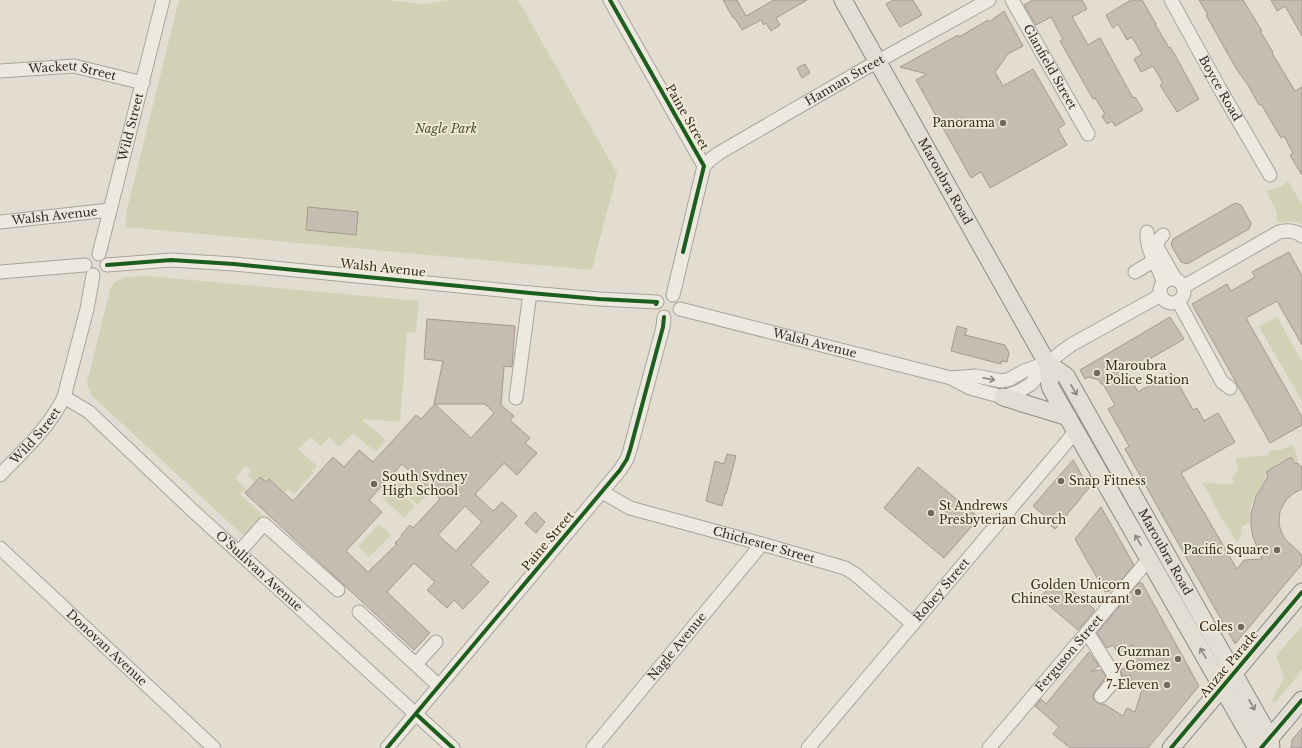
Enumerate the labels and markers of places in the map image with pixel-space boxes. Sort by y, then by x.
place label: Panorama [932,115,995,130]
marker: Panorama [998,118,1008,128]
place label: Maroubra Police Station [1105,358,1189,387]
marker: Maroubra Police Station [1092,368,1102,378]
place label: South Sydney High School [382,469,468,498]
place label: Snap Fitness [1069,473,1146,488]
marker: Snap Fitness [1056,476,1066,486]
marker: South Sydney High School [369,479,379,489]
place label: St Andrews Presbyterian Church [939,498,1066,527]
marker: St Andrews Presbyterian Church [926,508,936,518]
place label: Pacific Square [1183,542,1269,557]
marker: Pacific Square [1272,545,1282,555]
place label: Golden Unicorn Chinese Restaurant [1011,577,1130,606]
marker: Golden Unicorn Chinese Restaurant [1133,587,1143,597]
place label: Coles [1199,619,1233,634]
marker: Coles [1236,622,1246,632]
place label: Guzman y Gomez [1115,644,1170,673]
marker: Guzman y Gomez [1173,654,1183,664]
place label: 7-Eleven [1106,677,1159,692]
marker: 7-Eleven [1162,680,1172,690]

